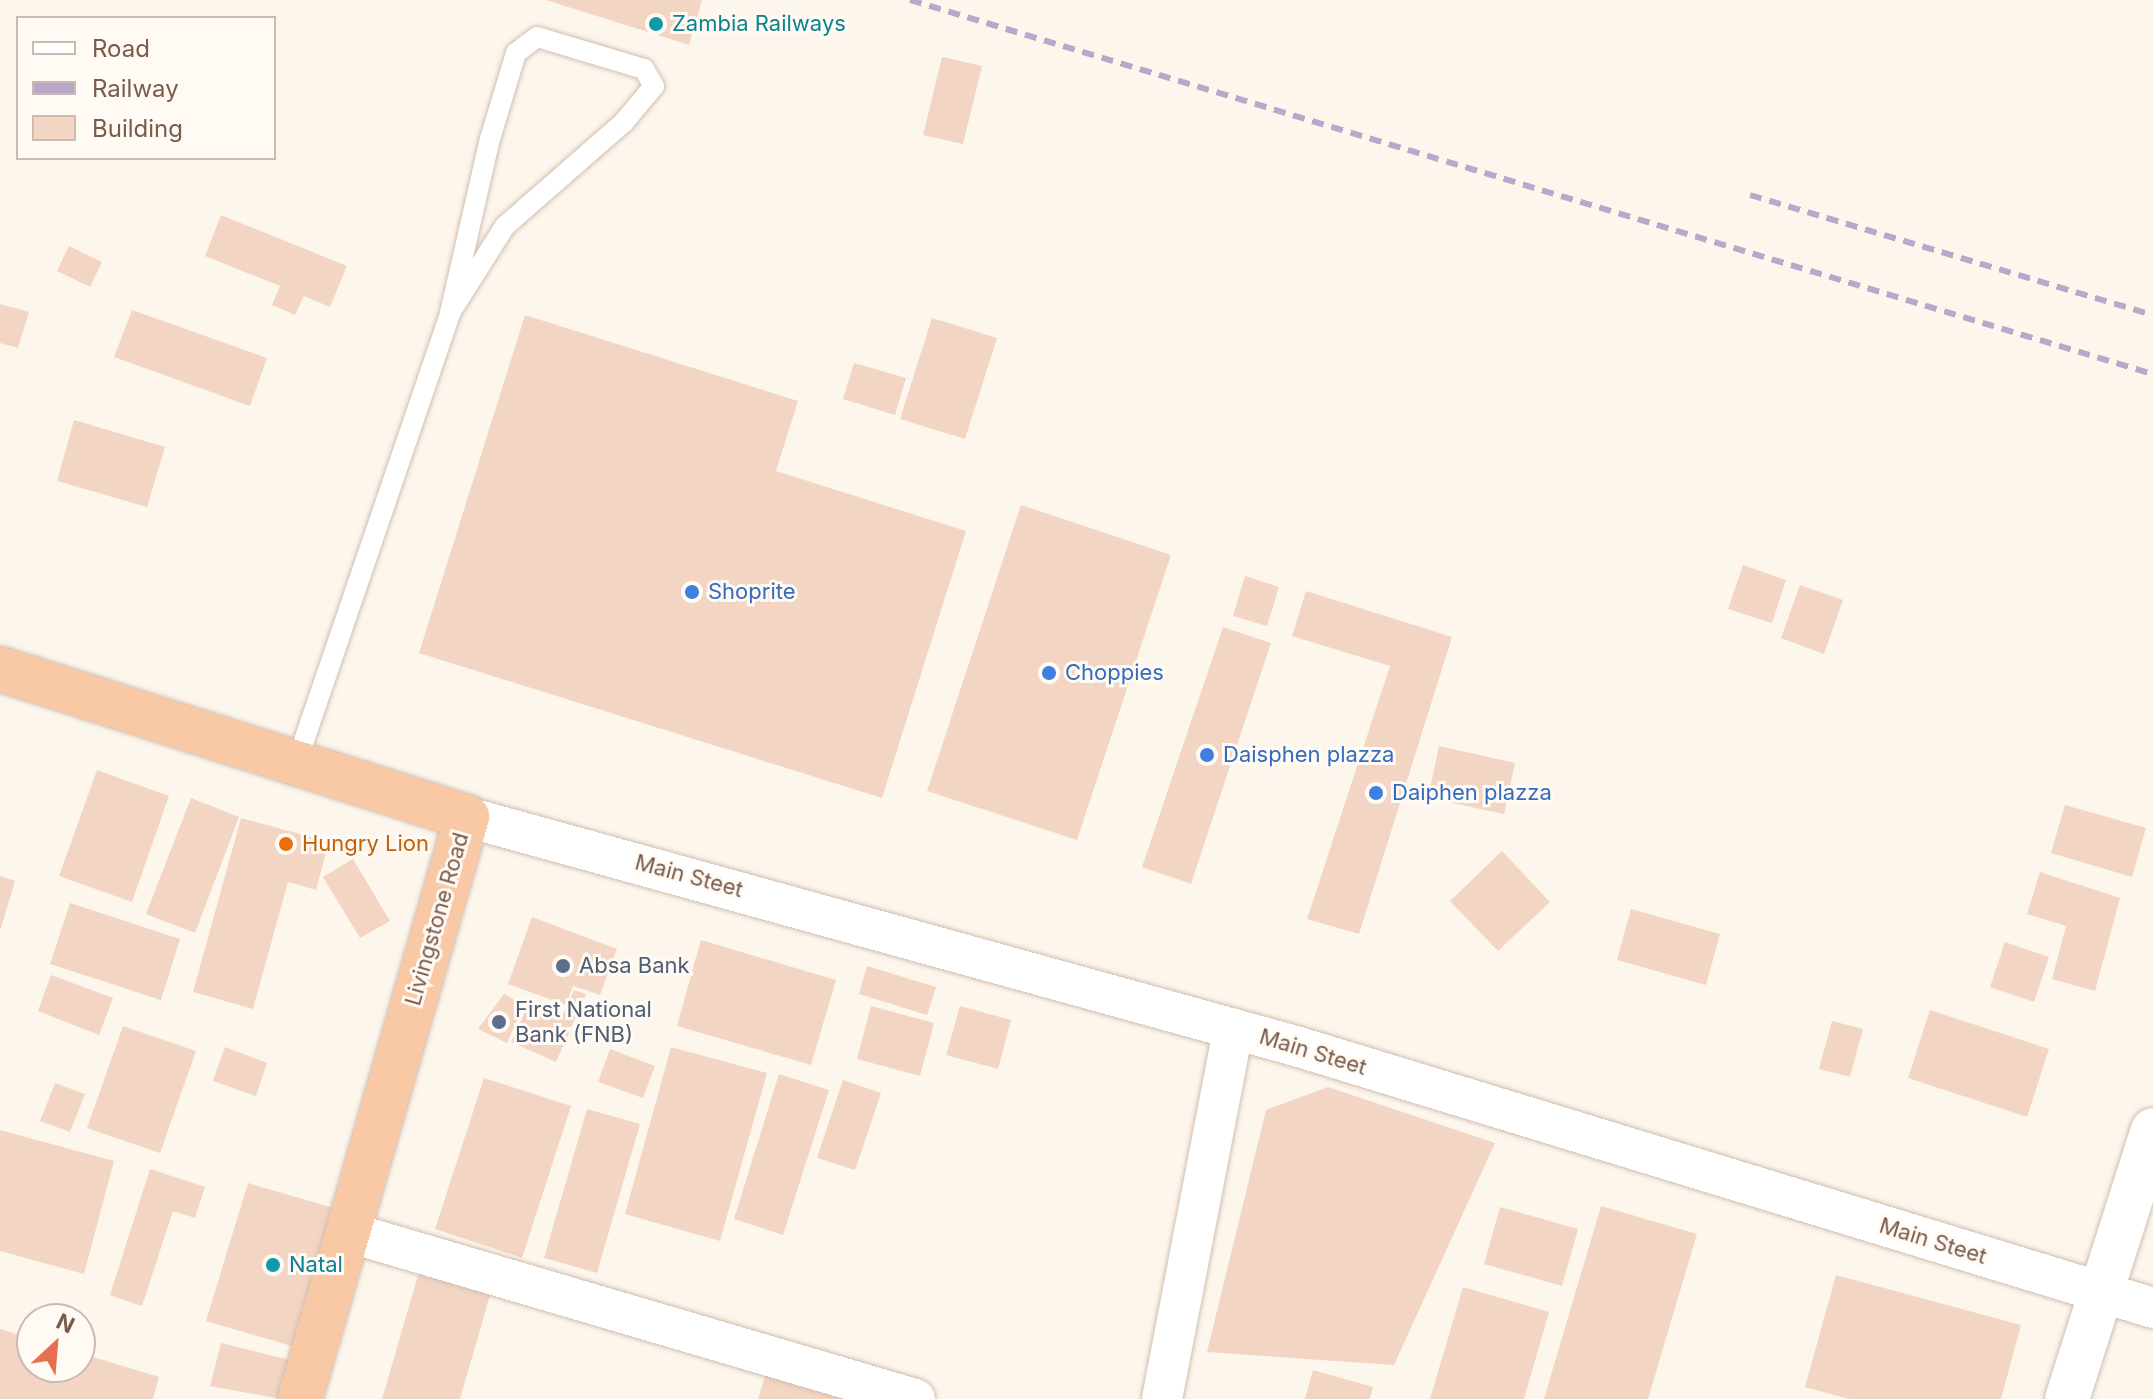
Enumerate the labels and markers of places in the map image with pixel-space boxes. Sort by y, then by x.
place label: Zambia Railways [672,11,846,37]
marker: Zambia Railways [647,15,665,33]
place label: Shoprite [708,579,796,605]
marker: Shoprite [683,583,701,601]
place label: Choppies [1065,660,1164,686]
marker: Choppies [1040,664,1058,682]
place label: Daisphen plazza [1223,742,1394,768]
marker: Daisphen plazza [1198,746,1216,764]
place label: Daiphen plazza [1392,780,1552,806]
marker: Daiphen plazza [1367,784,1385,802]
place label: Hungry Lion [302,831,429,857]
marker: Hungry Lion [277,835,295,853]
place label: Absa Bank [579,953,690,979]
marker: Absa Bank [554,957,572,975]
place label: First National Bank (FNB) [515,996,652,1048]
marker: First National Bank (FNB) [490,1013,508,1031]
place label: Natal [289,1252,343,1278]
marker: Natal [264,1256,282,1274]

